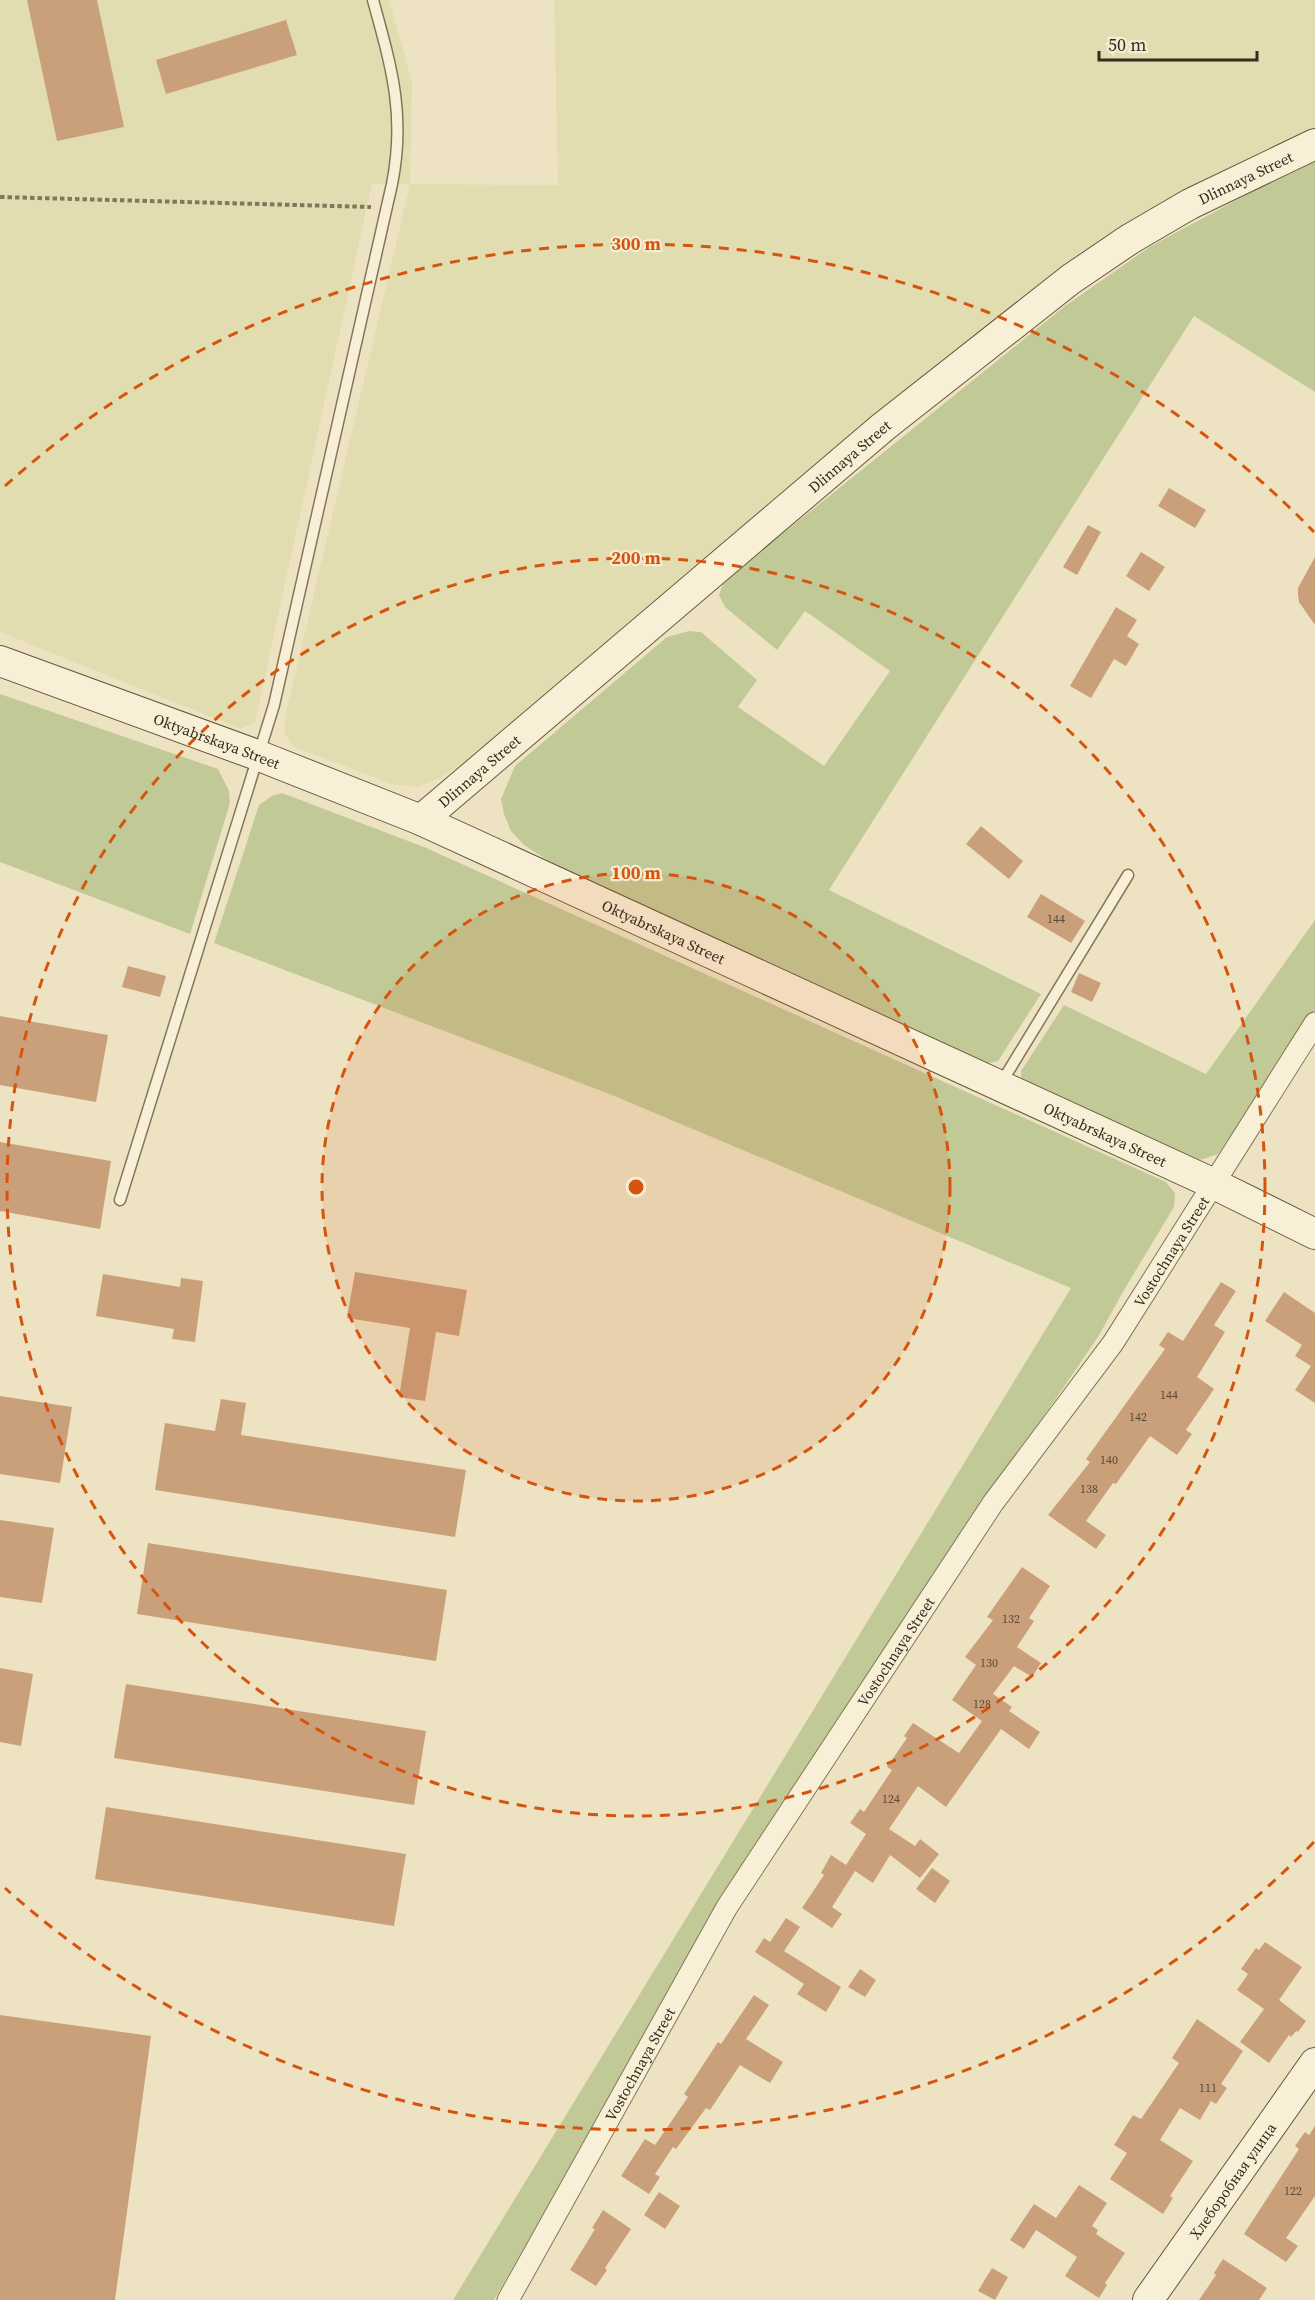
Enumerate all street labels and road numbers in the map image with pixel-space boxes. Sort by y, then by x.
street label: Dlinnaya Street [1195,146,1296,209]
street label: Dlinnaya Street [803,415,895,497]
street label: Oktyabrskaya Street [151,708,283,774]
street label: Dlinnaya Street [433,729,525,812]
street label: Oktyabrskaya Street [599,894,729,969]
street label: Oktyabrskaya Street [1040,1097,1170,1171]
street label: Vostochnaya Street [1128,1192,1214,1311]
street label: Vostochnaya Street [852,1592,939,1710]
street label: Vostochnaya Street [599,2003,680,2125]
street label: Хлеборобная улица [1184,2118,1281,2243]

